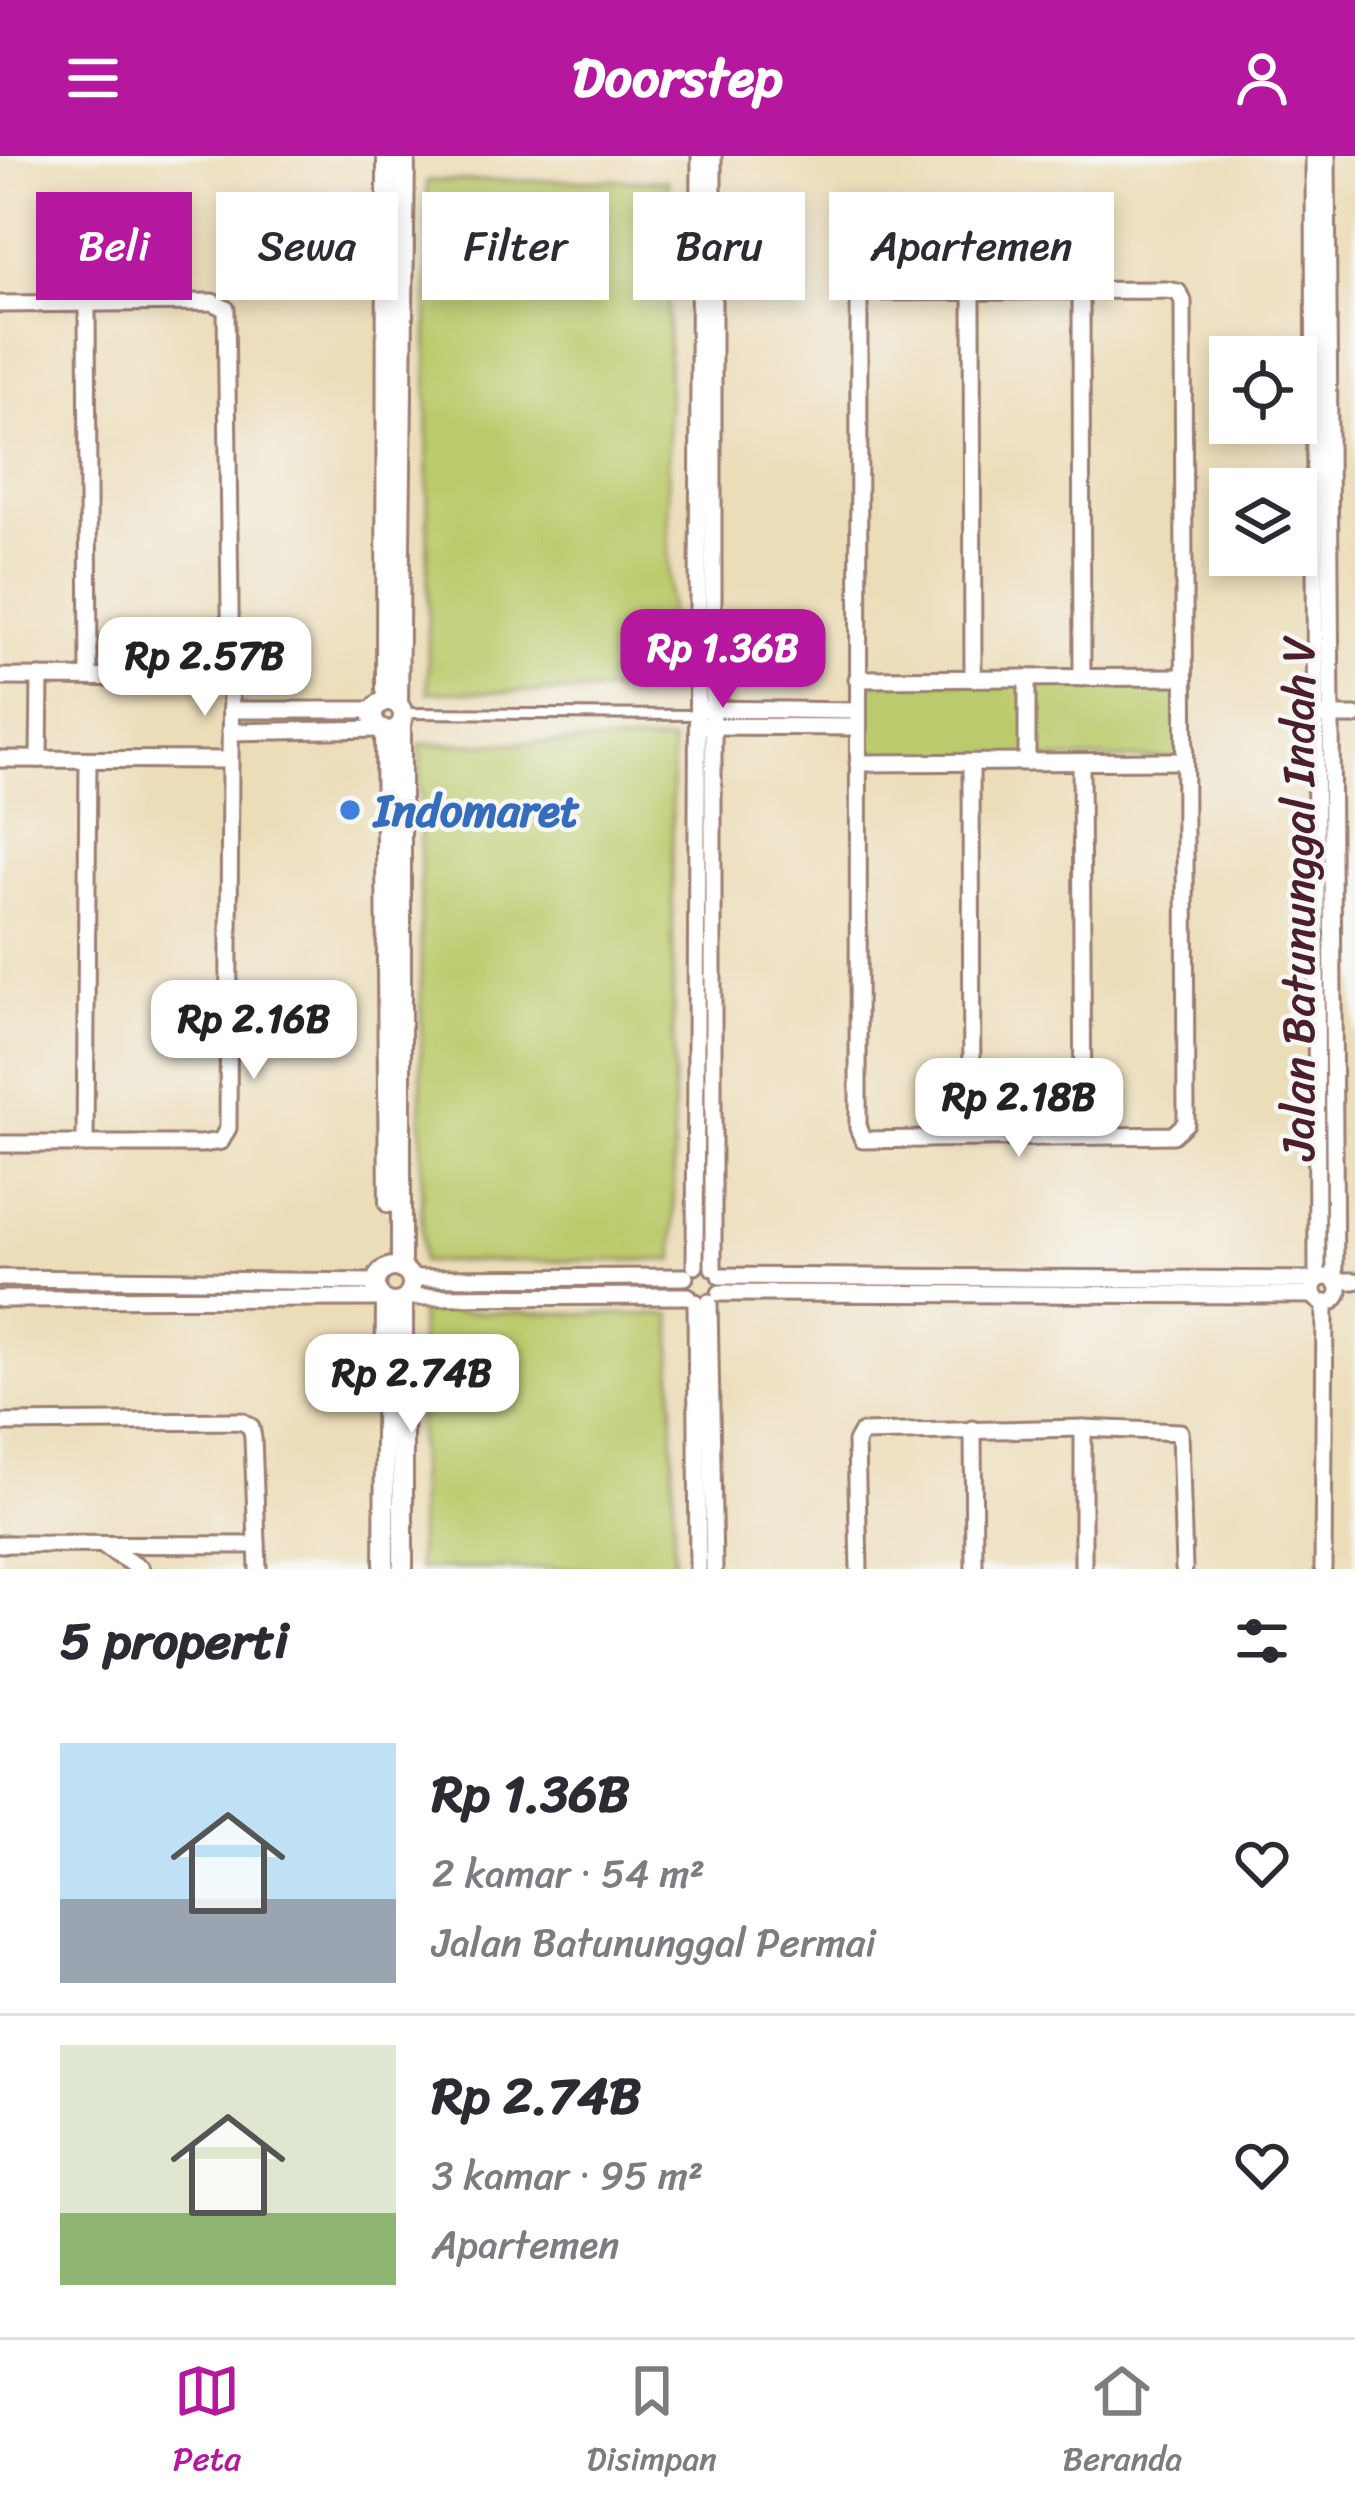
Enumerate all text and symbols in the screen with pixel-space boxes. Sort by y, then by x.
text: Doorstep [572,30,783,126]
icon: menu [60,45,126,111]
icon: person [1229,45,1295,111]
chip: Beli [36,192,192,300]
chip: Sewa [216,192,398,300]
chip: Filter [422,192,609,300]
chip: Baru [633,192,805,300]
chip: Apartemen [829,192,1114,300]
map controls [1209,336,1317,576]
button: locate [1209,336,1317,444]
button: layers [1209,468,1317,576]
pin: Rp 1.36B [599,609,847,711]
text: Rp 1.36B [647,613,799,682]
pin: Rp 2.57B [81,617,329,719]
text: Rp 2.57B [125,621,285,690]
street label: Jalan Batununggal Indah V [1259,635,1339,1162]
place label: Indomaret [372,771,580,851]
marker: Indomaret [337,797,363,823]
pin: Rp 2.16B [130,980,378,1082]
text: Rp 2.16B [178,984,330,1053]
pin: Rp 2.18B [895,1058,1143,1160]
text: Rp 2.18B [942,1062,1096,1131]
pin: Rp 2.74B [288,1334,536,1436]
text: Rp 2.74B [332,1338,492,1407]
text: 5 properti [60,1596,289,1686]
icon: filters [1229,1608,1295,1674]
text: Rp 1.36B [432,1749,630,1839]
icon: home [156,1791,300,1935]
icon: heart [1229,1830,1295,1896]
text: 2 kamar · 54 m² [432,1839,705,1908]
text: Jalan Batununggal Permai [432,1908,876,1977]
text: Rp 2.74B [432,2051,641,2141]
icon: home [156,2093,300,2237]
icon: heart [1229,2132,1295,2198]
text: 3 kamar · 95 m² [432,2141,703,2210]
text: Apartemen [432,2210,619,2279]
tab: Peta [173,2358,241,2488]
tab: Disimpan [587,2358,717,2488]
tab: Beranda [1063,2358,1182,2488]

